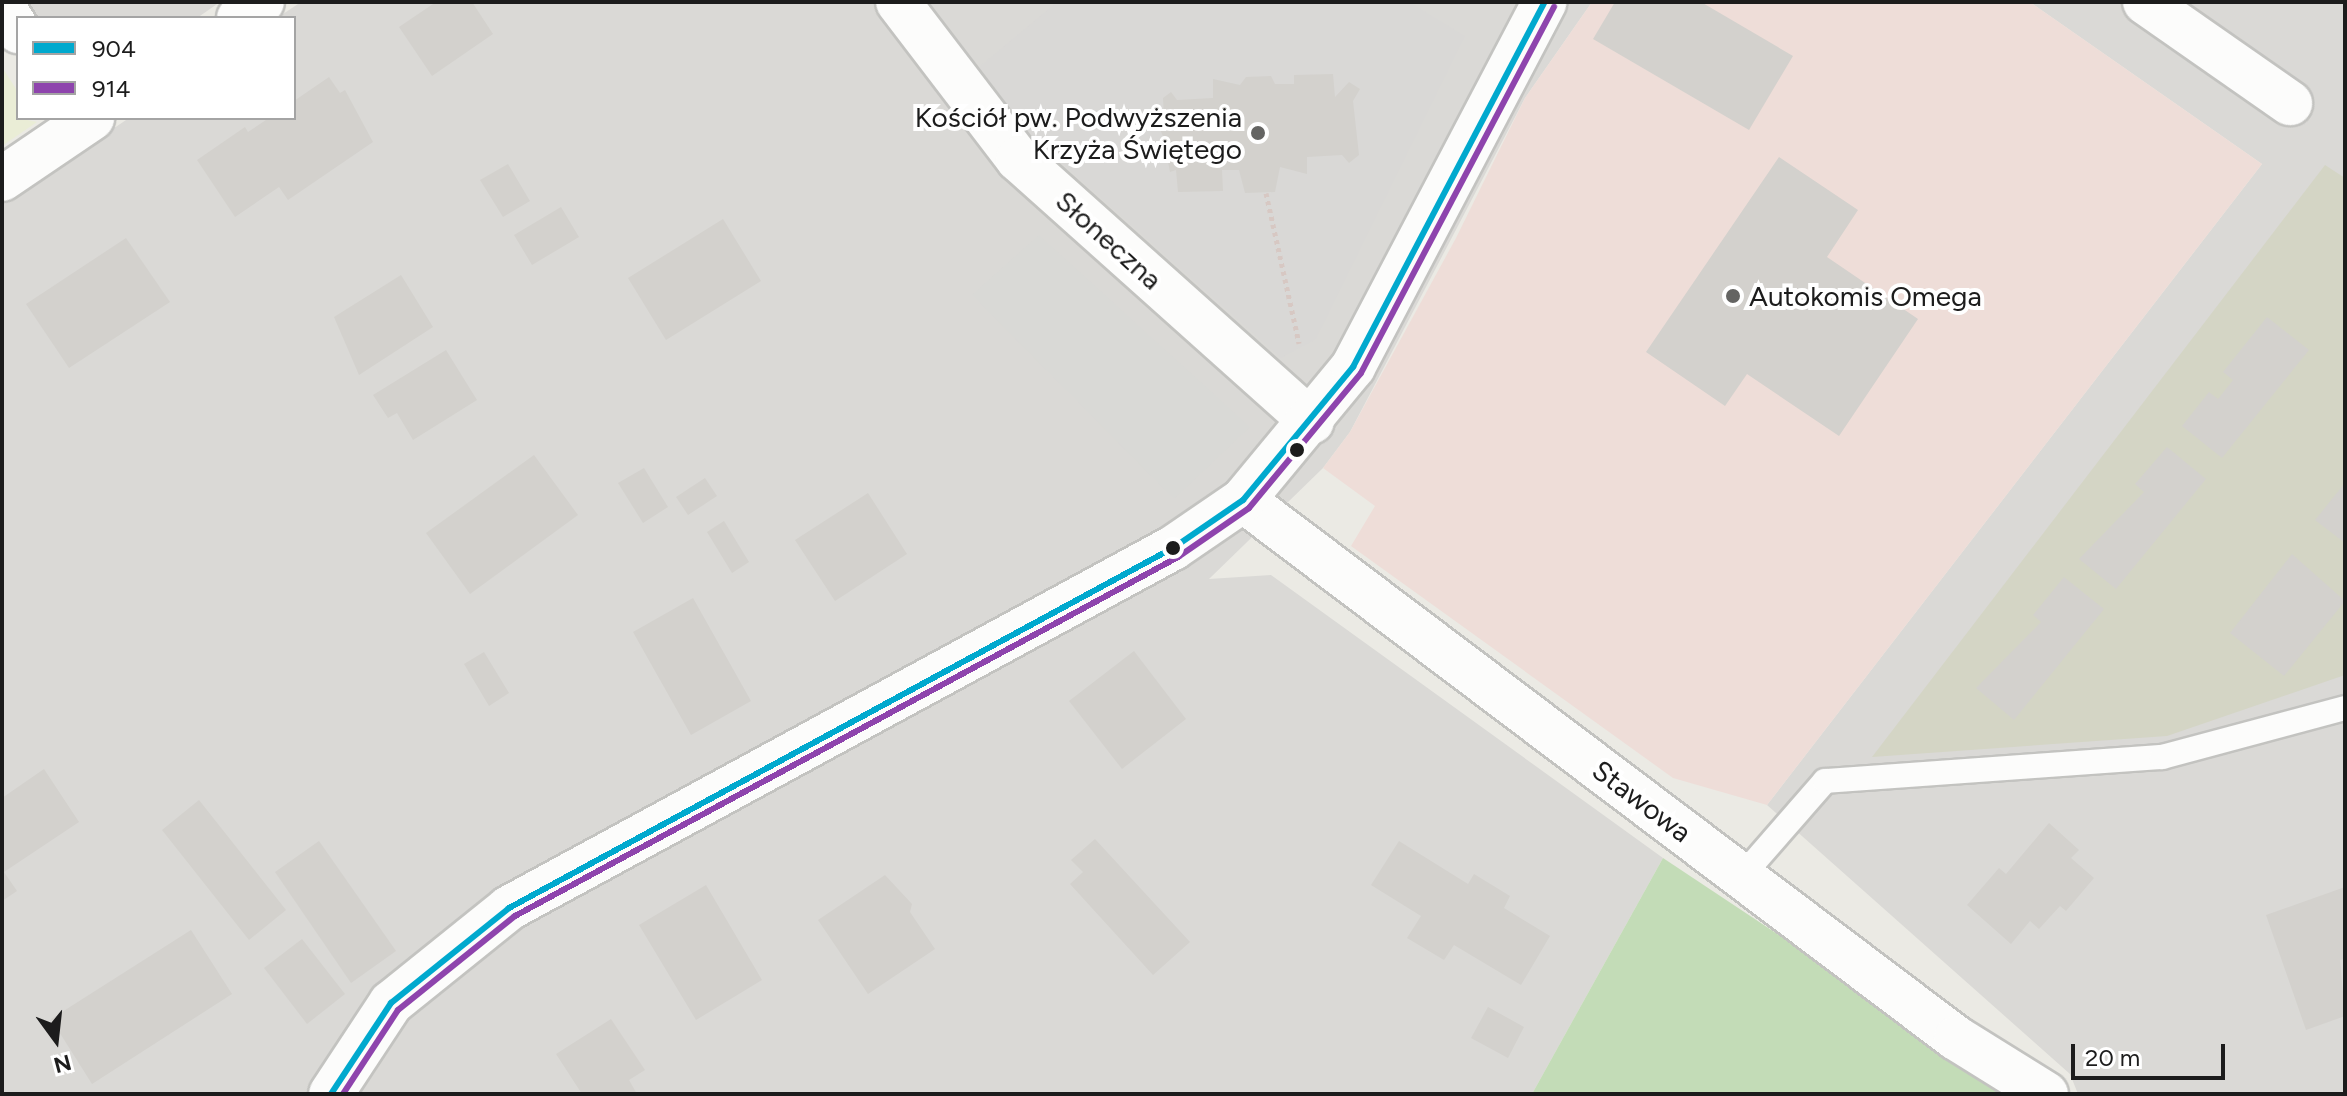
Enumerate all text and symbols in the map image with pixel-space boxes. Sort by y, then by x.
legend [16,16,296,120]
text: 904 [92,34,136,63]
text: 914 [92,74,130,103]
place label: Kościół pw. Podwyższenia Krzyża Świętego [915,100,1242,166]
marker: Kościół pw. Podwyższenia Krzyża Świętego [1249,124,1267,142]
street label: Słoneczna [1049,184,1169,296]
place label: Autokomis Omega [1749,279,1982,313]
marker: Autokomis Omega [1724,287,1742,305]
unlabelled marker [1289,442,1305,458]
unlabelled marker [1165,540,1181,556]
street label: Stawowa [1586,753,1698,849]
north arrow [16,1000,96,1080]
scale bar [2075,1028,2229,1078]
text: 20 m [2085,1043,2140,1072]
text: N [51,1048,74,1079]

